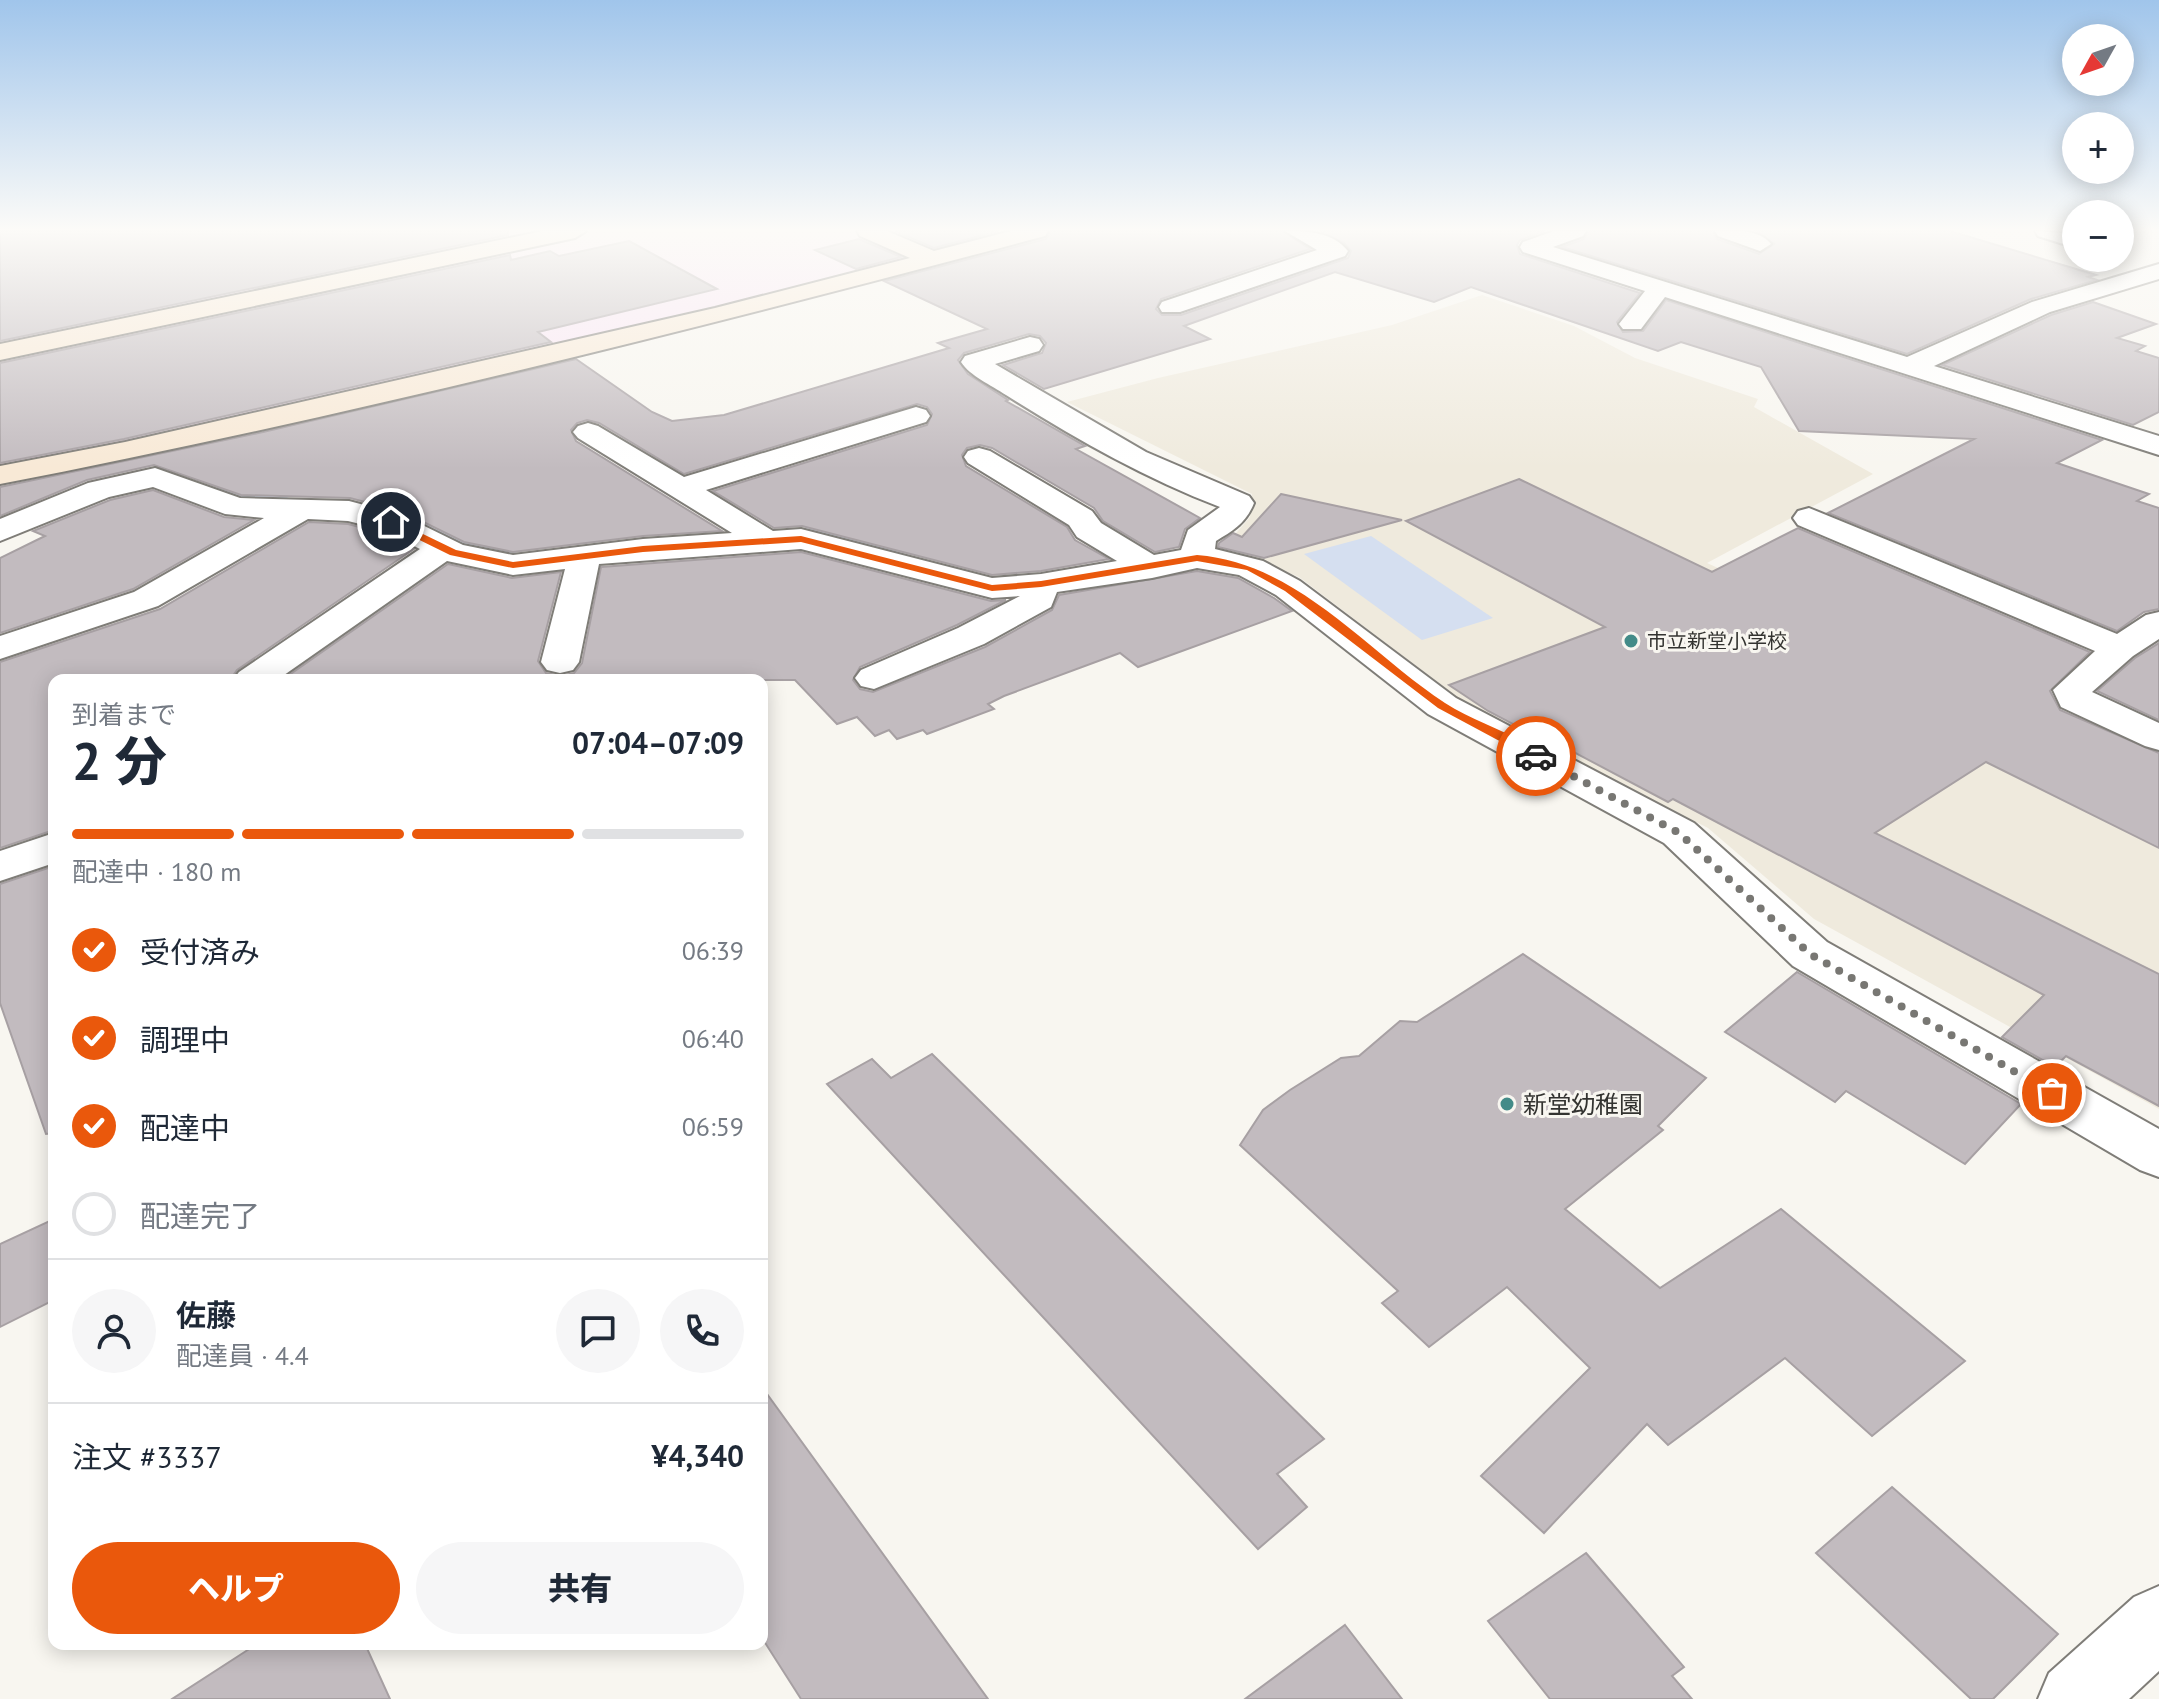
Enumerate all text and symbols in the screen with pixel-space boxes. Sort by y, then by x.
north arrow [2062,24,2134,96]
map controls [2062,24,2134,272]
button: + [2062,112,2134,184]
button: − [2062,200,2134,272]
pin [357,488,425,556]
icon: home [369,500,413,544]
place label: 市立新堂小学校 [1647,628,1787,654]
marker: 市立新堂小学校 [1622,632,1640,650]
text: 到着まで [72,698,176,731]
courier [1496,716,1576,796]
text: 07:04–07:09 [572,723,744,762]
text: 2 分 [72,727,167,794]
icon: car [1514,734,1558,778]
text: 配達中 · 180 m [72,855,241,888]
icon: check [72,928,116,972]
text: 受付済み [140,932,260,971]
text: 06:39 [682,934,744,967]
icon: check [72,1016,116,1060]
text: 調理中 [140,1020,230,1059]
text: 06:40 [682,1022,744,1055]
pin [2018,1059,2086,1127]
icon: bag [2030,1071,2074,1115]
place label: 新堂幼稚園 [1523,1089,1643,1120]
marker: 新堂幼稚園 [1498,1095,1516,1113]
icon: check [72,1104,116,1148]
text: 配達中 [140,1108,230,1147]
text: 06:59 [682,1110,744,1143]
text: 配達完了 [140,1196,260,1235]
button: person [72,1289,156,1373]
button: chat [556,1289,640,1373]
button: phone [660,1289,744,1373]
text: 佐藤 [176,1295,236,1334]
text: 配達員 · 4.4 [176,1339,309,1372]
text: ¥4,340 [651,1436,744,1475]
text: 注文 #3337 [72,1437,222,1476]
button: ヘルプ [72,1542,400,1634]
button: 共有 [416,1542,744,1634]

